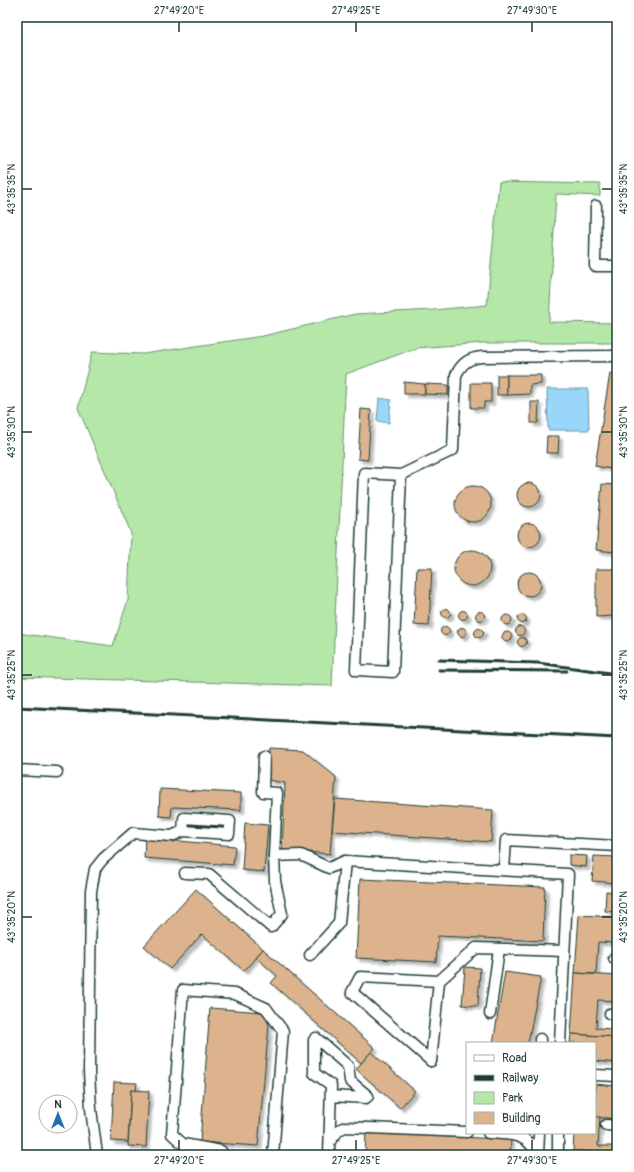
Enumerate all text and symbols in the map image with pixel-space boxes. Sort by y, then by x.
text: 27°49'20"E [154,5,204,17]
text: 27°49'25"E [332,5,380,17]
text: 27°49'30"E [507,5,557,17]
text: 43°35'35"N [6,163,18,214]
text: 43°35'35"N [618,163,630,214]
text: 43°35'30"N [6,406,18,458]
text: 43°35'30"N [618,406,630,458]
text: 43°35'25"N [6,649,18,700]
text: 43°35'25"N [618,649,630,700]
text: 43°35'20"N [6,891,18,943]
text: 43°35'20"N [618,891,630,943]
legend [466,1042,596,1134]
text: Road [502,1051,527,1066]
text: Railway [502,1071,538,1086]
text: Park [502,1091,523,1106]
north arrow [38,1094,78,1134]
text: N [54,1098,62,1111]
text: Building [502,1111,541,1126]
text: 27°49'20"E [154,1155,204,1167]
text: 27°49'25"E [332,1155,380,1167]
text: 27°49'30"E [507,1155,557,1167]

